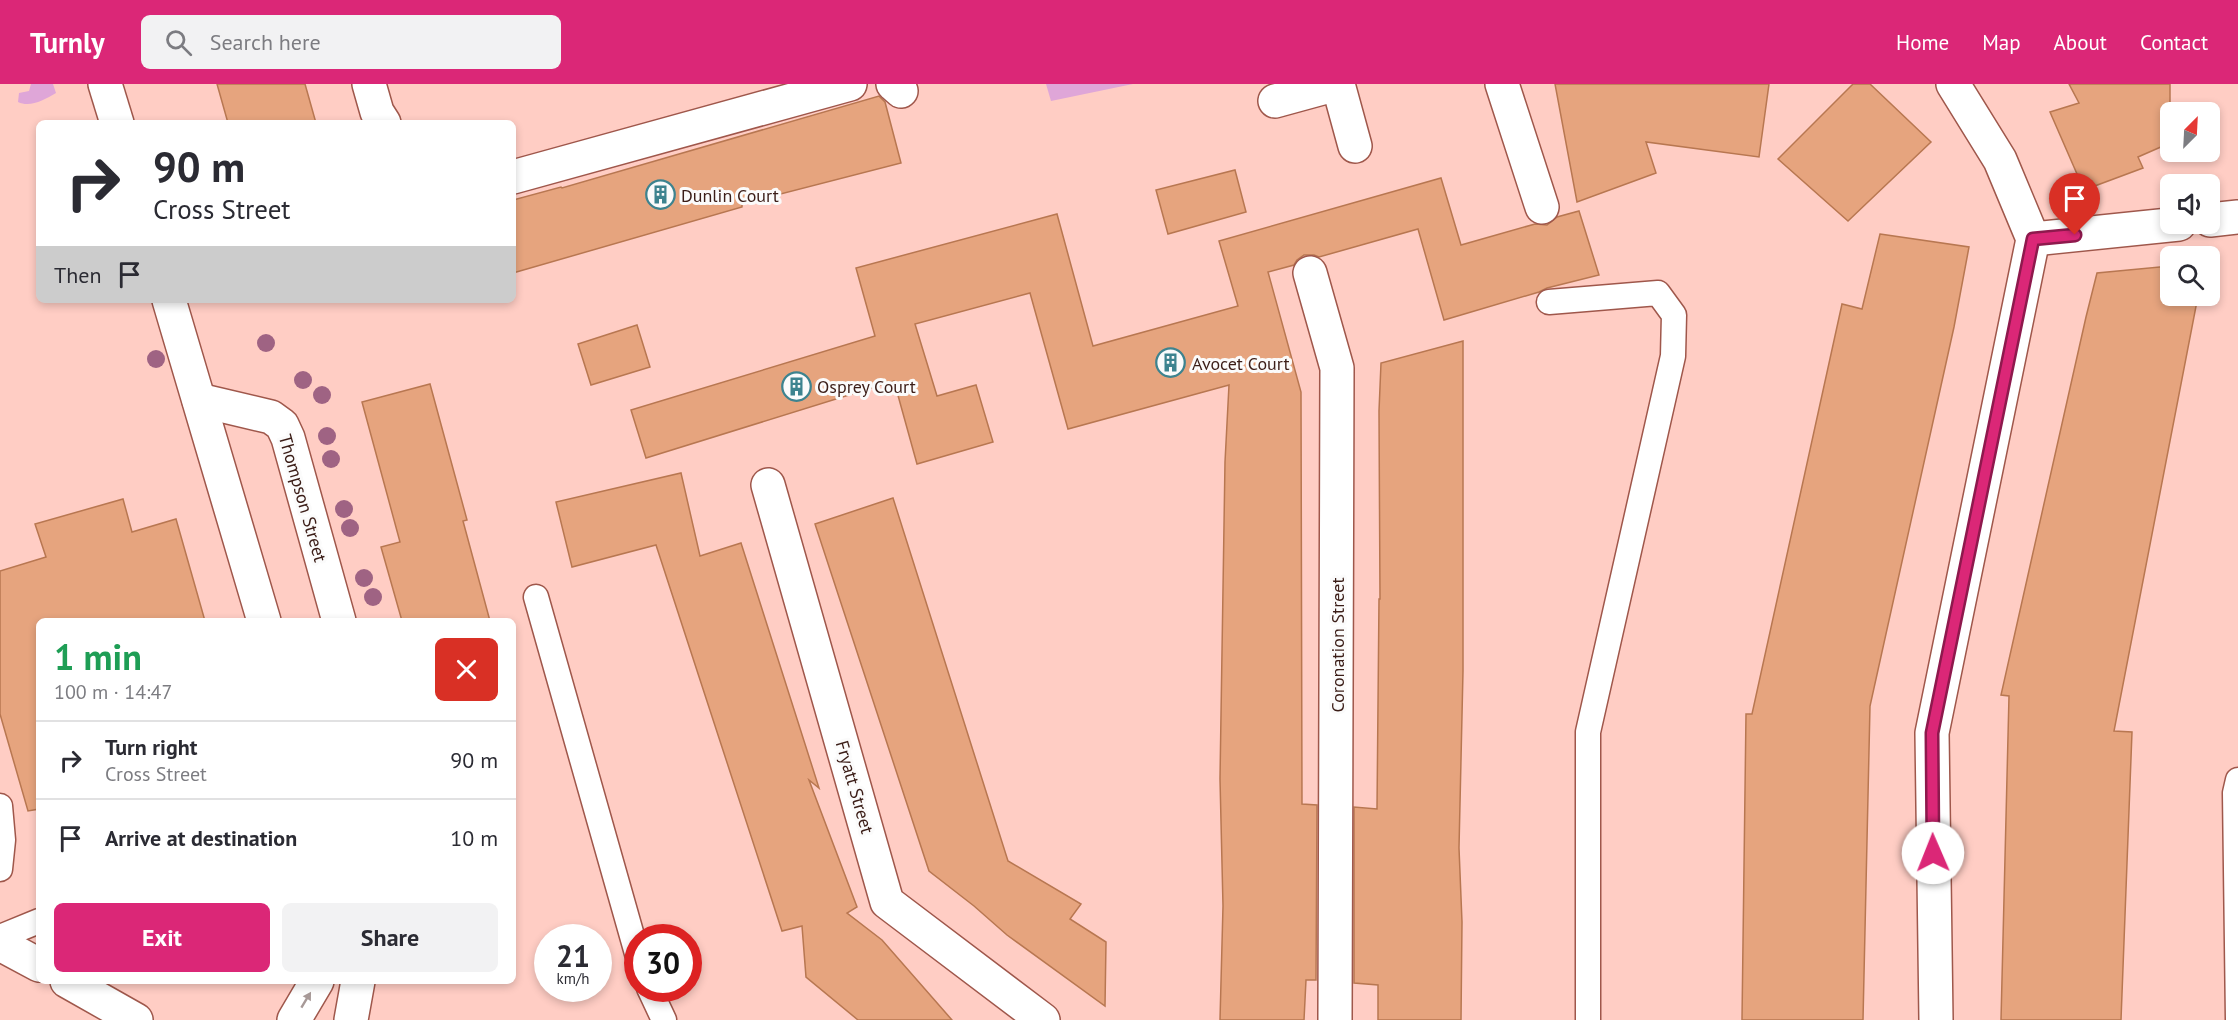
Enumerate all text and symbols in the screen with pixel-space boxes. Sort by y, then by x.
search box [141,15,561,69]
text: Turnly [30,24,105,61]
icon: search [162,26,195,59]
text: Search here [210,28,321,56]
text: Home [1896,29,1949,56]
text: Map [1982,29,2021,56]
text: About [2054,29,2107,56]
text: Contact [2140,29,2208,56]
north arrow [2160,102,2220,162]
map controls [2160,102,2220,306]
text: 90 m [153,139,245,194]
icon: right [54,144,132,222]
pin [2049,173,2100,235]
button: sound [2160,174,2220,234]
building icon: Dunlin Court [644,179,676,211]
icon: arrive [2058,182,2091,215]
place label: Dunlin Court [681,184,779,207]
text: Cross Street [153,192,291,226]
button: search [2160,246,2220,306]
icon: arrive [113,258,146,291]
text: Then [54,261,101,289]
building icon: Avocet Court [1155,347,1187,379]
place label: Avocet Court [1192,352,1290,375]
building icon: Osprey Court [780,370,812,402]
place label: Osprey Court [817,375,916,398]
street label: Thompson Street [274,432,332,564]
street label: Coronation Street [1326,577,1349,713]
text: 1 min [54,633,142,680]
button: close [435,638,498,701]
text: 100 m · 14:47 [54,679,172,705]
text: Turn right [105,733,197,761]
street label: Fryatt Street [831,738,879,836]
icon: right [54,744,87,777]
text: 90 m [450,746,498,774]
text: Cross Street [105,761,207,787]
position arrow [1901,821,1965,885]
icon: arrive [54,822,87,855]
text: Arrive at destination [105,824,297,852]
text: 10 m [450,824,498,852]
button: Exit [54,903,270,972]
button: Share [282,903,498,972]
speed limit sign: 30 [624,924,702,1002]
text: 21 [556,936,590,975]
text: km/h [557,969,589,988]
one-way arrow [300,992,310,1009]

